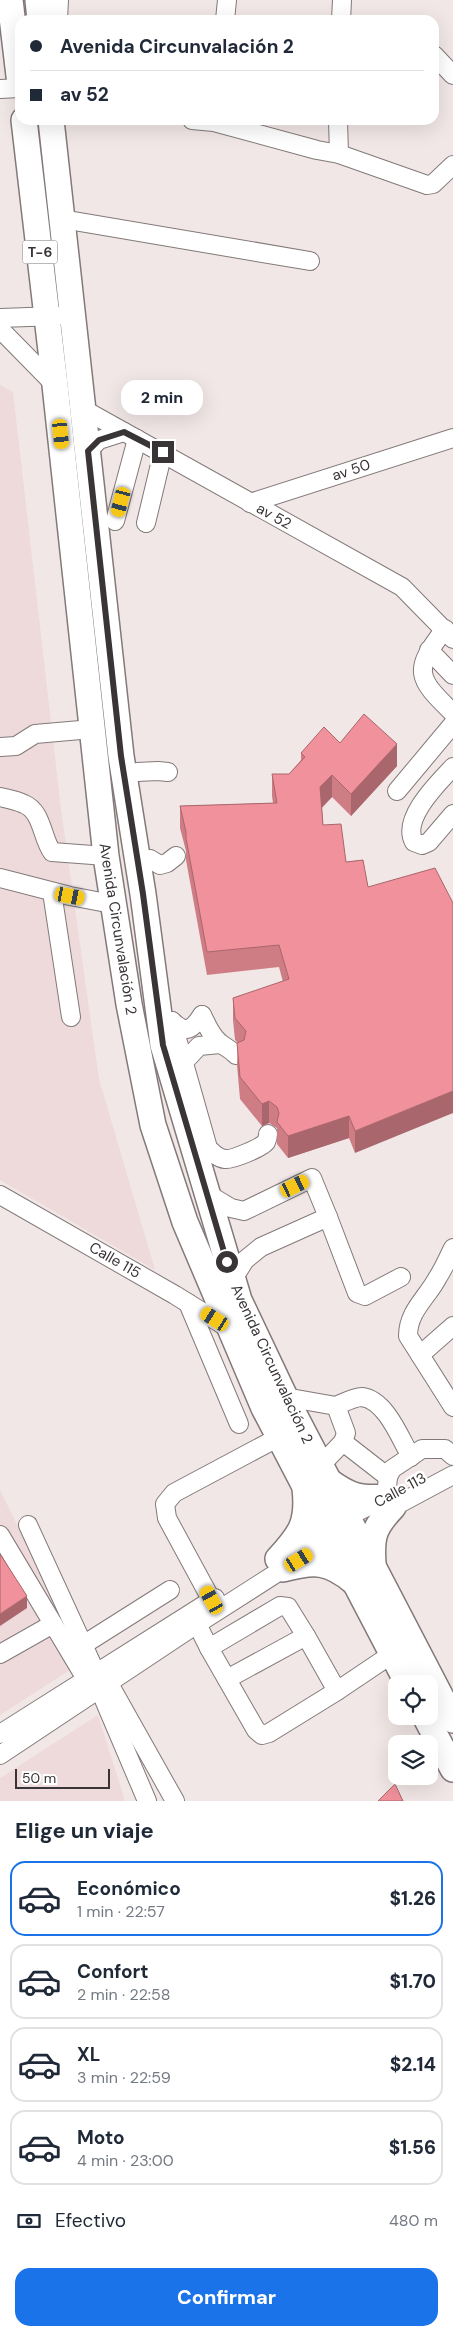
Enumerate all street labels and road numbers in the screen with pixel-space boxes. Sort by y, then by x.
road number: T-6 [22,240,58,264]
street label: av 50 [329,454,373,486]
street label: av 52 [253,498,295,534]
street label: Avenida Circunvalación 2 [95,842,141,1016]
street label: Calle 115 [85,1237,145,1283]
street label: Avenida Circunvalación 2 [226,1281,318,1447]
street label: Calle 113 [370,1468,430,1512]

